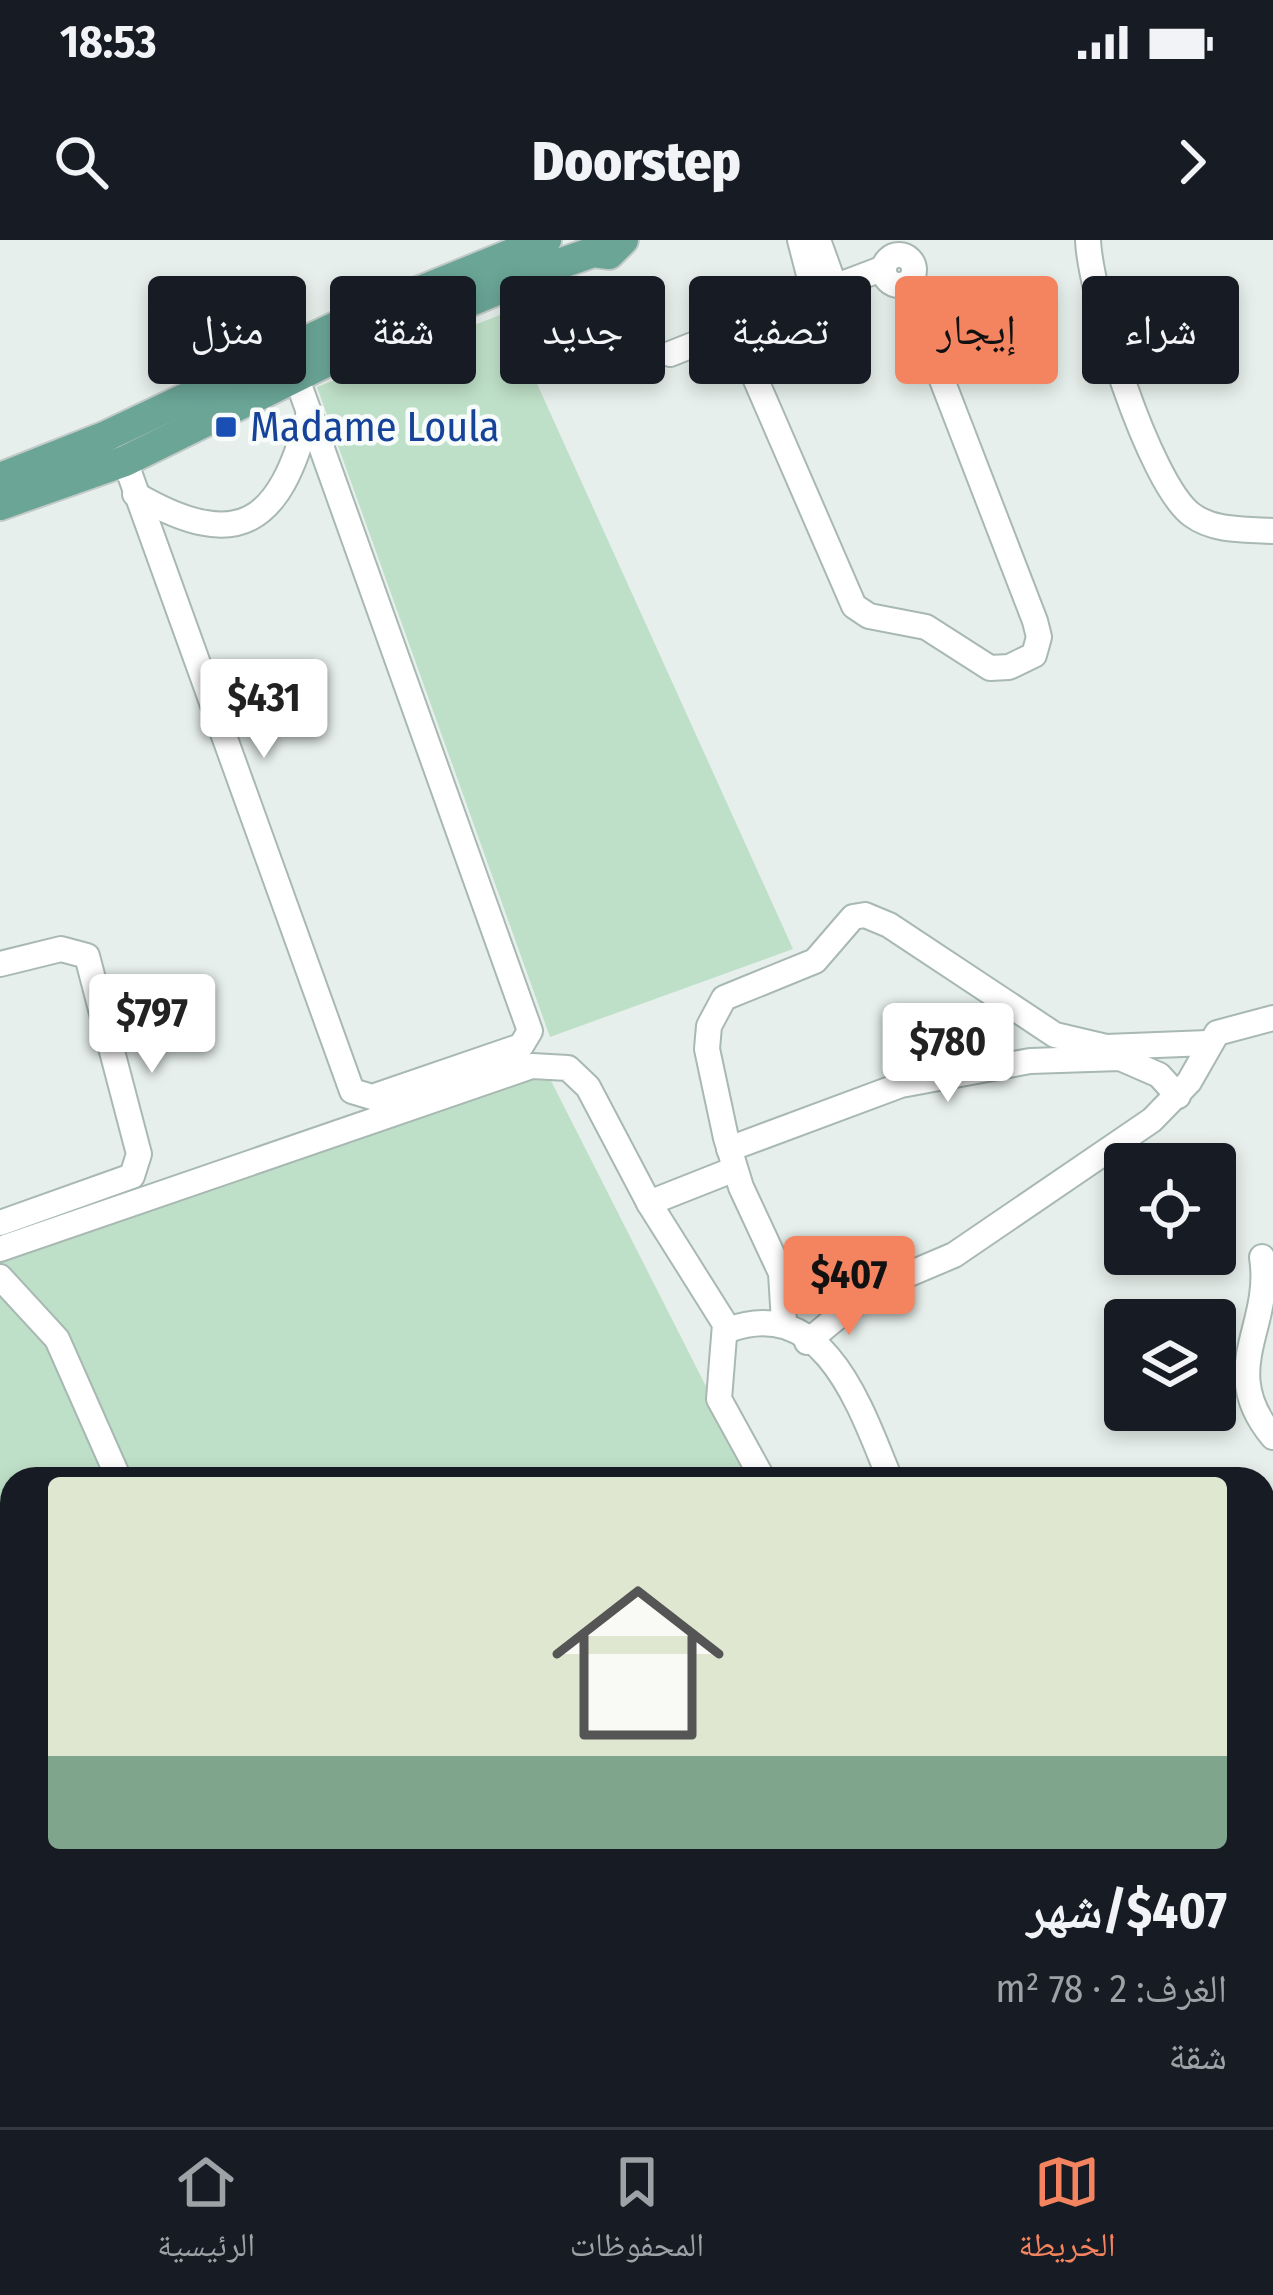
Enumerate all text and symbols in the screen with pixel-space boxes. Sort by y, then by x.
text: 18:53 [60,15,156,69]
icon: search [48,129,114,195]
icon: forward [1159,129,1225,195]
text: Doorstep [532,130,741,194]
chip: منزل [148,276,306,384]
chip: شقة [330,276,476,384]
chip: جديد [500,276,665,384]
chip: تصفية [689,276,871,384]
chip: إيجار [895,276,1058,384]
chip: شراء [1082,276,1239,384]
place label: Madame Loula [250,402,500,452]
marker: Madame Loula [213,414,239,440]
pin: $431 [193,659,335,761]
text: $431 [227,675,301,721]
pin: $797 [81,974,223,1076]
text: $797 [116,990,188,1036]
pin: $780 [877,1003,1019,1105]
text: $780 [910,1019,986,1065]
map controls [1104,1143,1236,1431]
button: locate [1104,1143,1236,1275]
pin: $407 [778,1236,920,1338]
text: $407 [811,1252,887,1298]
button: layers [1104,1299,1236,1431]
icon: home [530,1555,746,1771]
text: $407/شهر [1027,1880,1227,1942]
text: الغرف: 2 · 78 m² [996,1966,1227,2012]
text: شقة [1169,2033,1227,2079]
tab: الرئيسية [157,2149,255,2277]
tab: المحفوظات [570,2149,704,2277]
tab: الخريطة [1019,2149,1116,2277]

